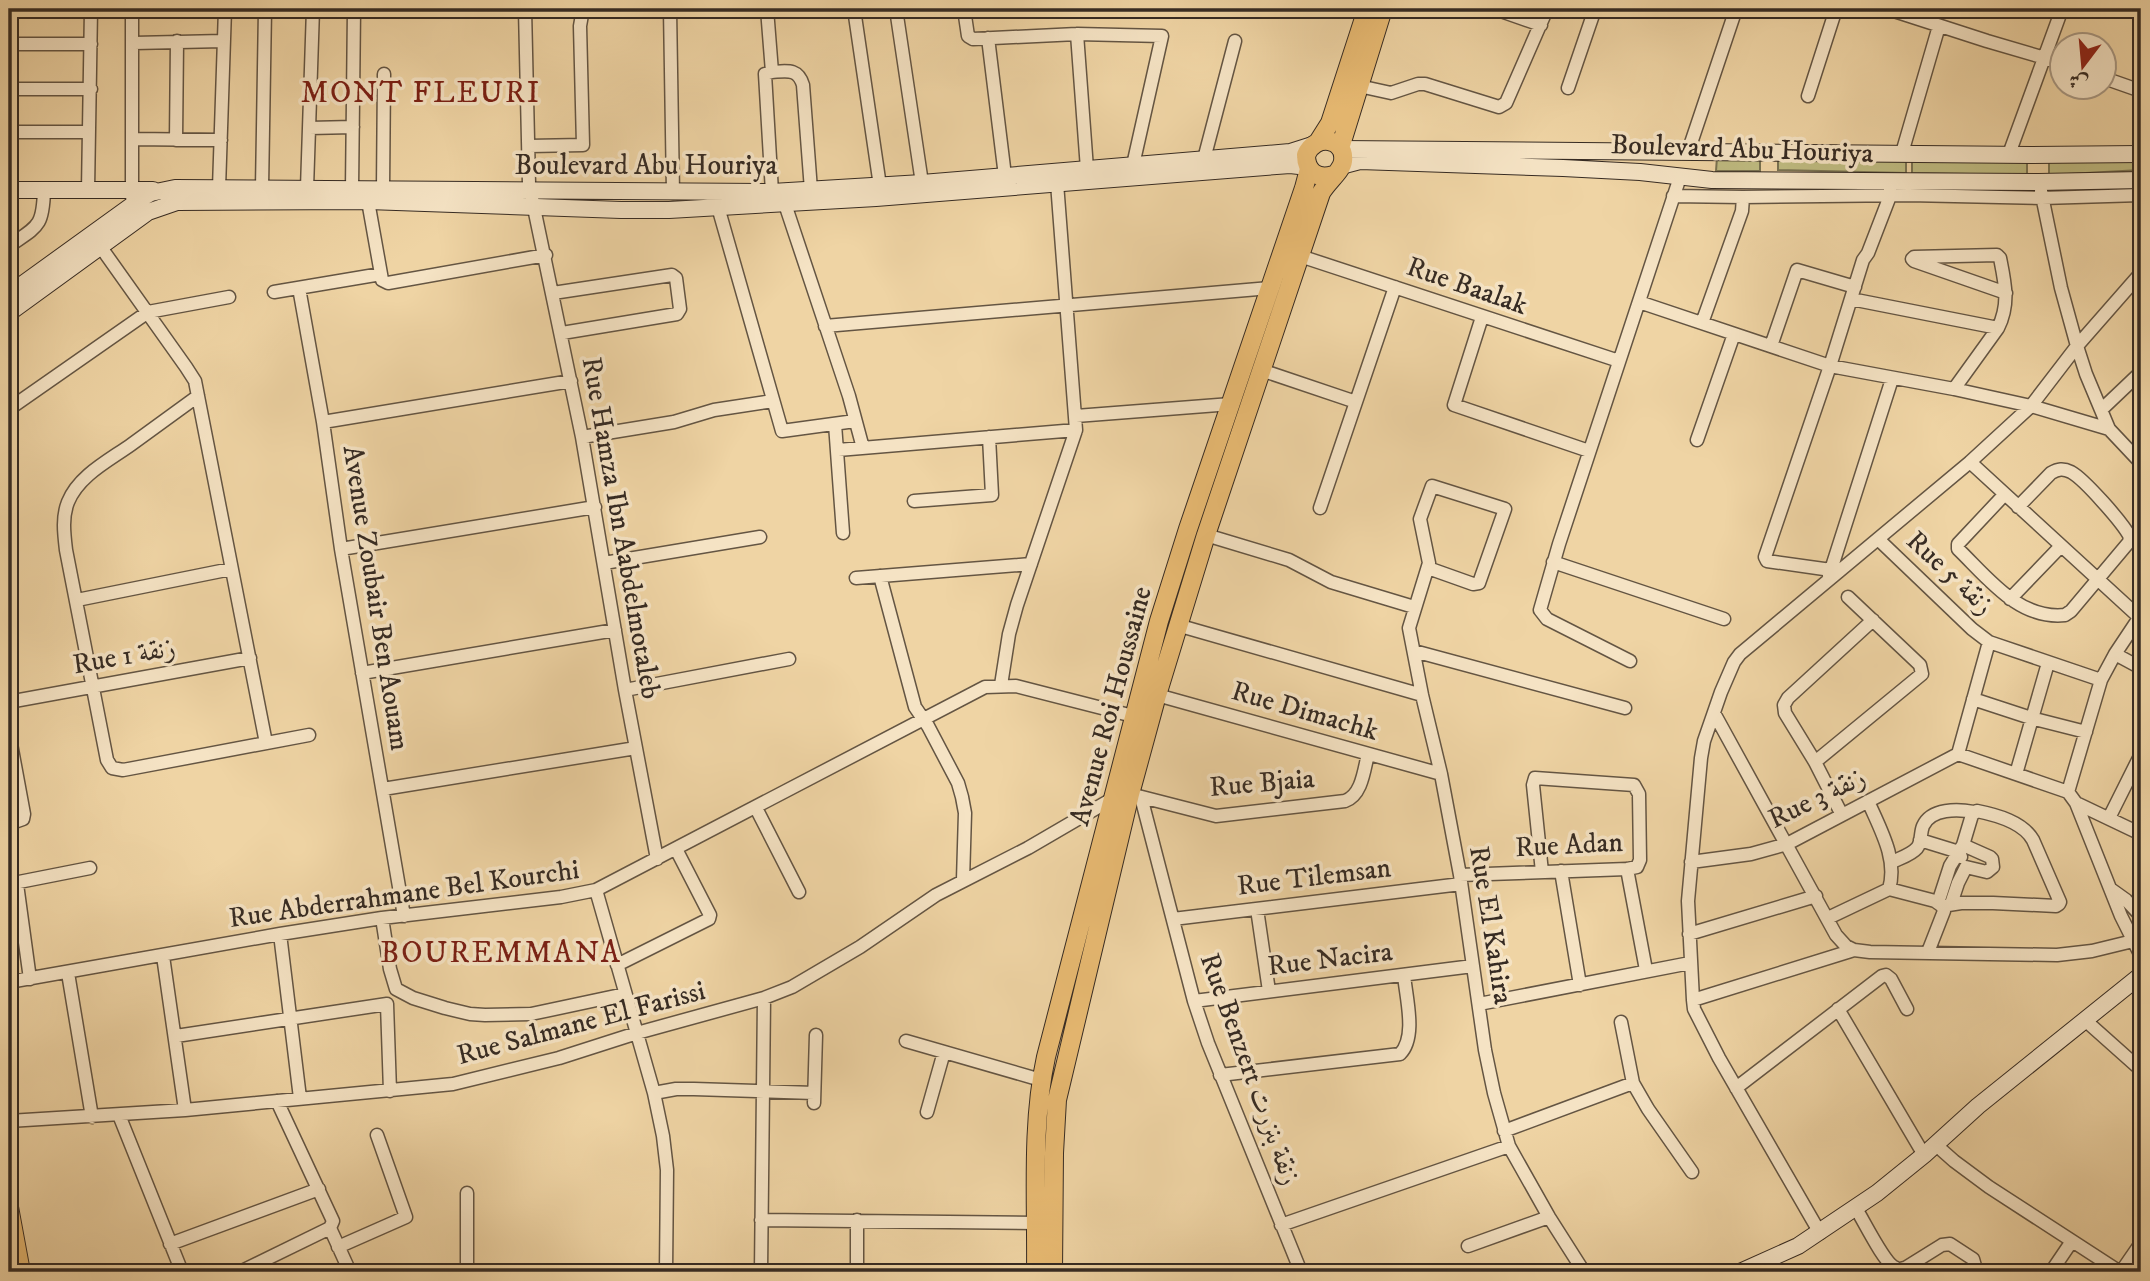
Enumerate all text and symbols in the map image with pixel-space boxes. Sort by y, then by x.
north arrow [2048,32,2118,102]
text: ش [2066,67,2091,95]
district label: MONT FLEURI [301,75,541,112]
street label: Boulevard Abu Houriya [1610,127,1874,171]
street label: Boulevard Abu Houriya [515,148,777,183]
street label: Rue Baalak [1402,249,1532,323]
street label: Rue Hamza Ibn Aabdelmotaleb [574,354,668,702]
street label: Avenue Zoubair Ben Aouam [335,443,417,753]
street label: Rue 5 زنقة [1899,524,2001,622]
street label: Avenue Roi Houssaine [1062,583,1160,829]
street label: Rue 1 زنقة [70,630,178,682]
street label: Rue Dimachk [1227,673,1383,749]
street label: Rue 3 زنقة [1763,759,1871,837]
street label: Rue Bjaia [1208,761,1316,805]
street label: Rue Adan [1514,825,1624,865]
street label: Rue El Kahira [1461,843,1521,1007]
street label: Rue Tilemsan [1235,850,1393,904]
street label: Rue Abderrahmane Bel Kourchi [227,852,581,936]
street label: Rue Nacira [1266,934,1395,984]
district label: BOUREMMANA [380,935,622,972]
street label: Rue Benzert زنقة بنزرت [1192,948,1308,1190]
street label: Rue Salmane El Farissi [453,973,709,1073]

